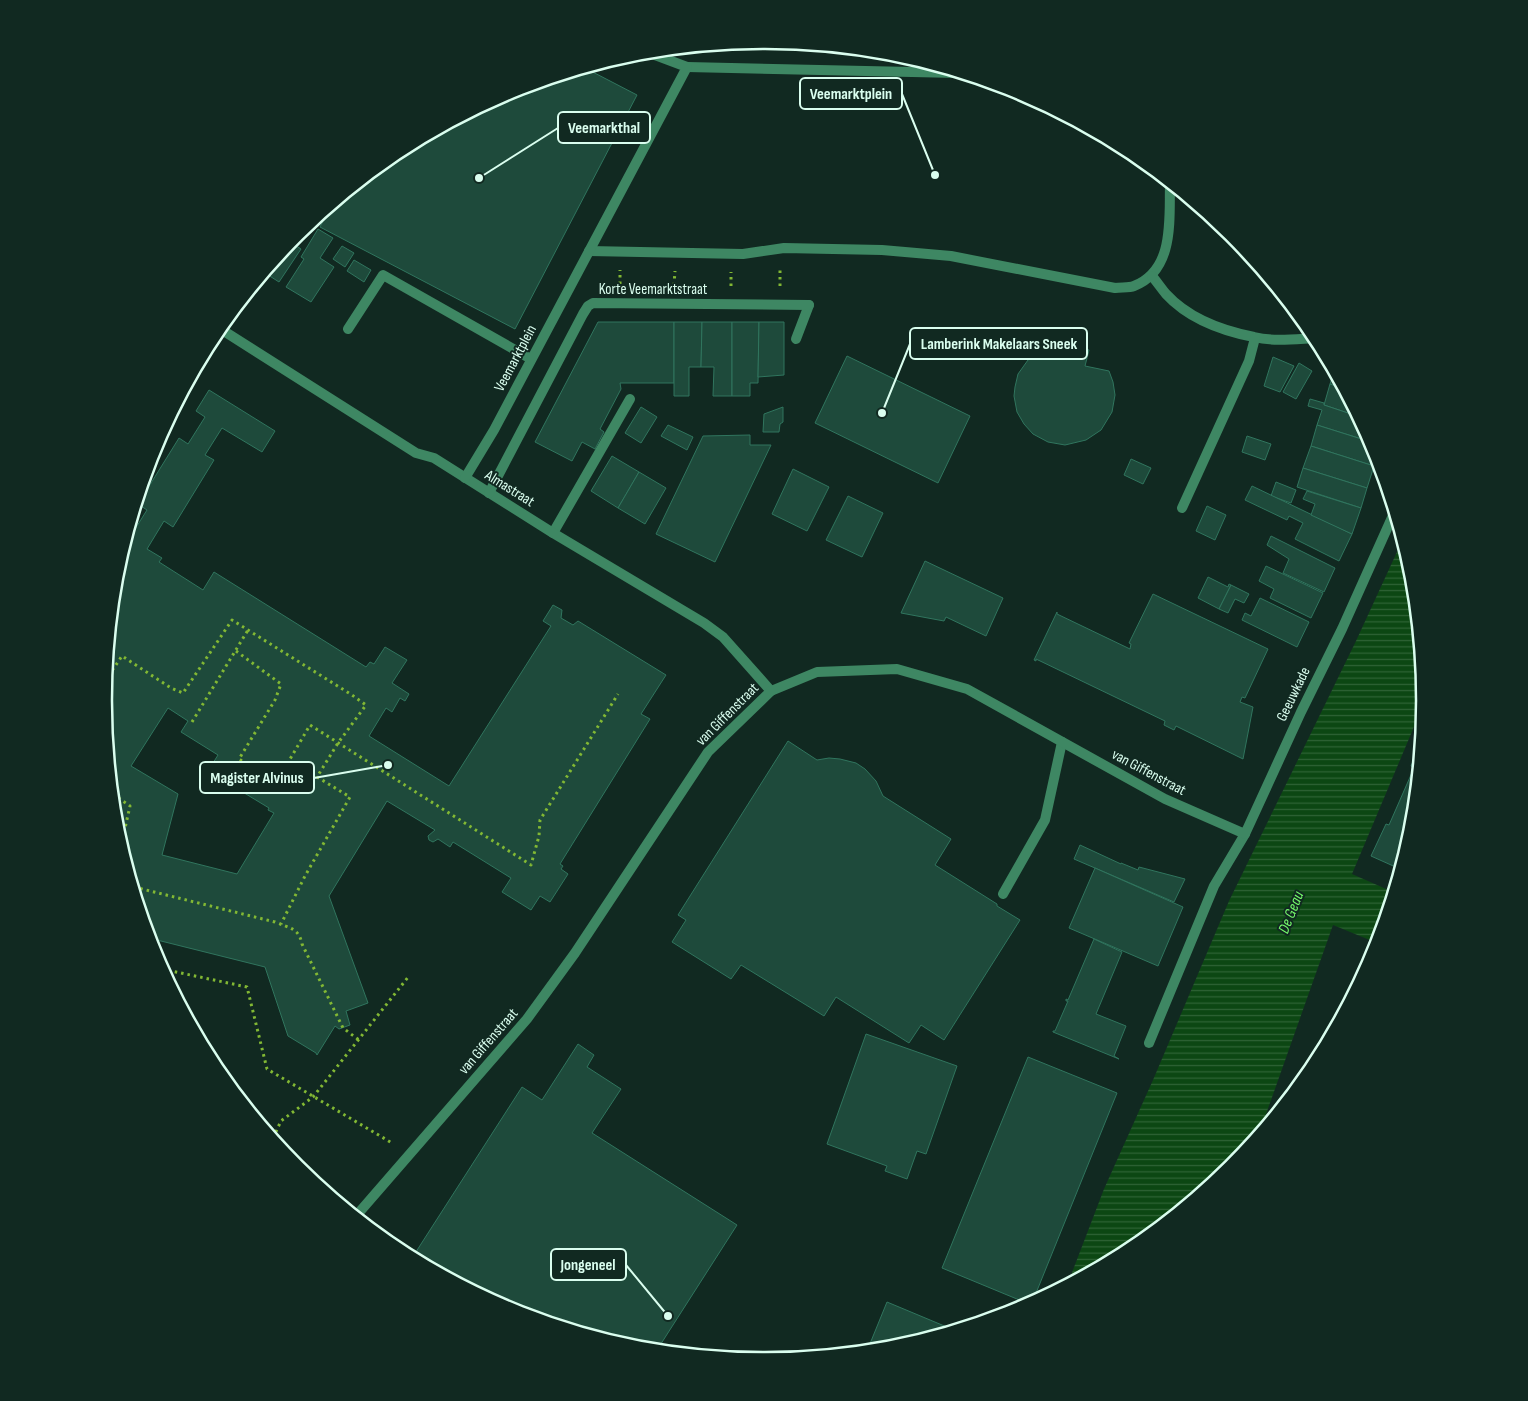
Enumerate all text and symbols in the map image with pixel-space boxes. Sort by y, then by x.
callout: Veemarktplein [800,78,902,109]
text: Veemarktplein [810,85,892,104]
callout: Veemarkthal [558,112,650,143]
text: Veemarkthal [568,119,640,138]
street label: Korte Veemarktstraat [599,280,708,299]
street label: Veemarktplein [490,322,541,395]
callout: Lamberink Makelaars Sneek [910,328,1087,359]
text: Lamberink Makelaars Sneek [921,335,1077,354]
street label: Almastraat [481,465,538,511]
street label: Geeuwkade [1272,664,1315,724]
street label: van Giffenstraat [692,679,763,750]
street label: van Giffenstraat [1108,745,1190,800]
callout: Magister Alvinus [200,762,314,793]
text: Magister Alvinus [210,769,304,788]
water label: De Geau [1274,888,1309,936]
street label: van Giffenstraat [455,1004,523,1078]
callout: Jongeneel [551,1249,626,1280]
text: Jongeneel [559,1256,616,1275]

